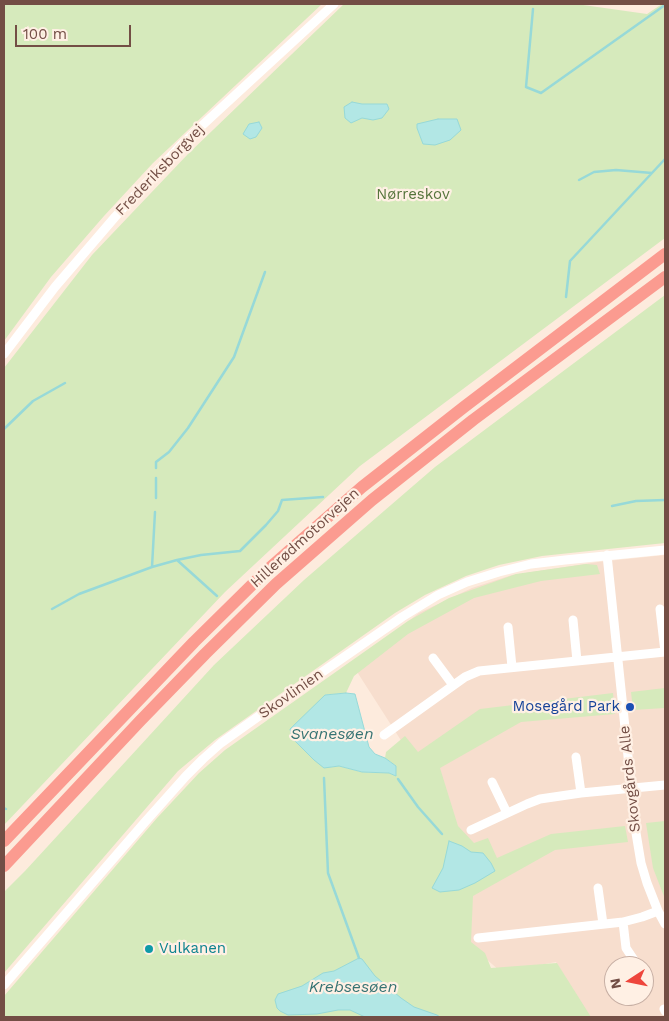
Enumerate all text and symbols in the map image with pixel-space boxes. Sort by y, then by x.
scale bar [18,15,134,47]
text: 100 m [23,25,67,43]
street label: Frederiksborgvej [112,121,208,219]
park label: Nørreskov [376,186,450,204]
street label: Hillerødmotorvejen [247,484,363,592]
street label: Skovlinien [255,665,327,723]
place label: Mosegård Park [513,698,620,716]
marker: Mosegård Park [624,701,636,713]
water label: Svanesøen [290,724,374,744]
street label: Skovgårds Alle [615,725,645,833]
place label: Vulkanen [159,940,226,958]
marker: Vulkanen [143,943,155,955]
north arrow [604,956,654,1006]
water label: Krebsesøen [309,977,397,997]
text: N [606,977,624,990]

